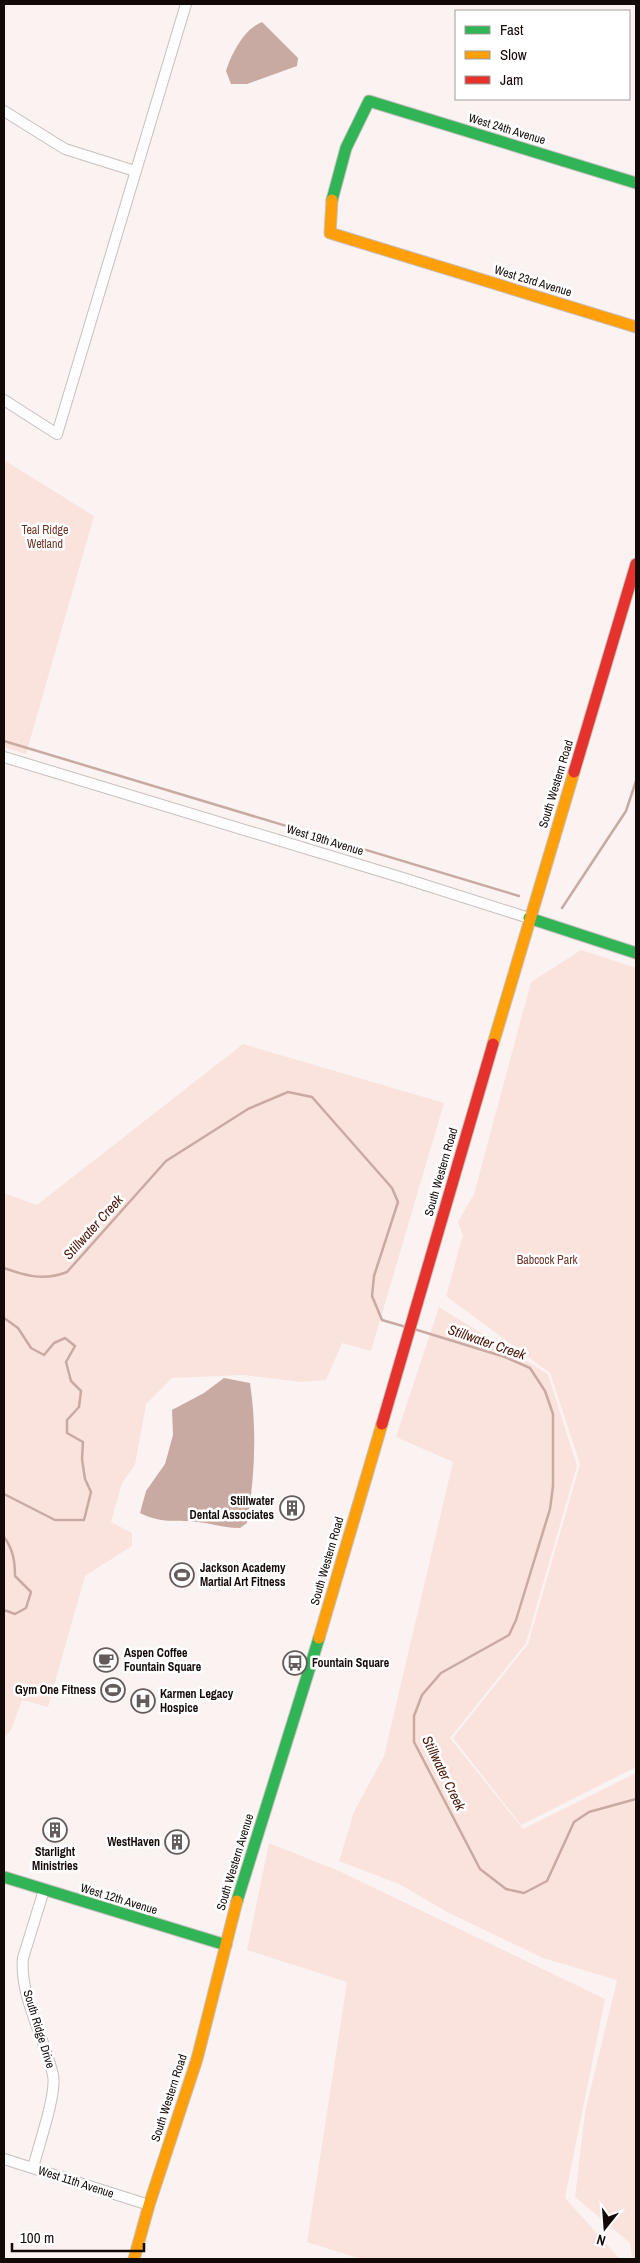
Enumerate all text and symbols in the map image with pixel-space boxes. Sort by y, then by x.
legend [455,10,630,100]
text: Fast [500,19,524,40]
text: Slow [500,44,527,65]
text: Jam [500,69,523,90]
street label: West 24th Avenue [467,110,547,148]
street label: West 23rd Avenue [492,262,574,300]
park label: Teal Ridge Wetland [21,522,69,552]
street label: South Western Road [535,738,577,830]
street label: West 19th Avenue [285,821,365,859]
street label: South Western Road [421,1126,461,1218]
water label: Stillwater Creek [59,1190,128,1263]
park label: Babcock Park [517,1252,577,1268]
water label: Stillwater Creek [446,1320,529,1364]
place label: Stillwater Dental Associates [190,1493,275,1523]
building icon: Stillwater Dental Associates [279,1495,305,1521]
street label: South Western Road [307,1515,347,1607]
place label: Jackson Academy Martial Art Fitness [200,1560,286,1590]
sports icon: Jackson Academy Martial Art Fitness [169,1562,195,1588]
place label: Aspen Coffee Fountain Square [124,1645,202,1675]
cafe icon: Aspen Coffee Fountain Square [93,1647,119,1673]
bus stop icon: Fountain Square [282,1650,308,1676]
place label: Fountain Square [312,1655,390,1671]
sports icon: Gym One Fitness [100,1677,126,1703]
place label: Gym One Fitness [15,1682,97,1698]
place label: Karmen Legacy Hospice [160,1686,234,1716]
hospital icon: Karmen Legacy Hospice [130,1688,156,1714]
water label: Stillwater Creek [418,1733,470,1814]
street label: South Western Avenue [213,1812,257,1912]
building icon: Starlight Ministries [42,1817,68,1843]
building icon: WestHaven [164,1829,190,1855]
place label: WestHaven [107,1834,160,1850]
place label: Starlight Ministries [32,1844,78,1874]
street label: West 12th Avenue [79,1880,159,1918]
street label: South Ridge Drive [20,1988,58,2070]
street label: South Western Road [147,2052,191,2144]
street label: West 11th Avenue [36,2162,116,2202]
north arrow [580,2203,630,2253]
scale bar [12,2220,145,2252]
text: 100 m [20,2227,54,2248]
text: N [595,2231,608,2250]

